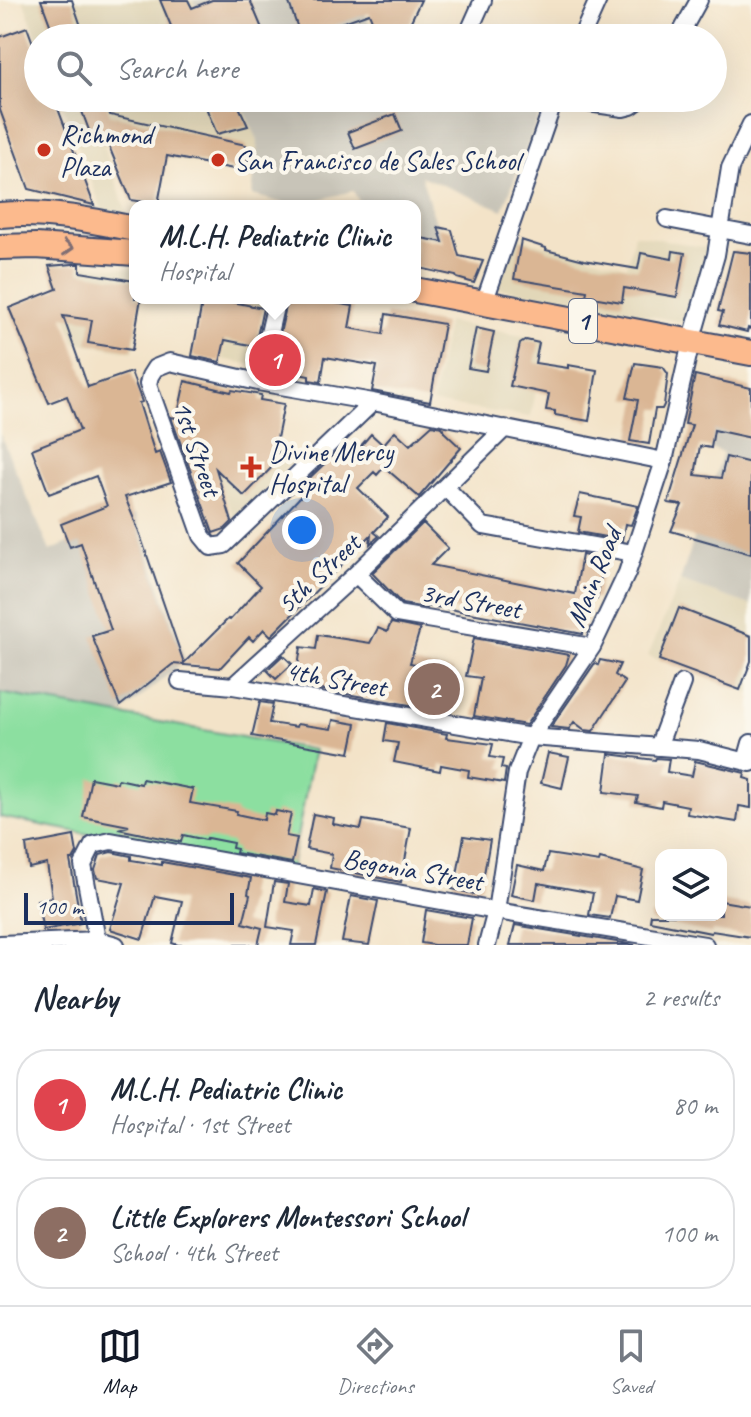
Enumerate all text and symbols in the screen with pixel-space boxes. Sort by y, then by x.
search box [24,24,727,112]
icon: search [52,46,96,90]
text: Search here [116,49,238,87]
place label: Richmond Plaza [60,117,156,184]
marker: Richmond Plaza [35,141,53,159]
place label: San Francisco de Sales School [234,143,525,178]
marker: San Francisco de Sales School [209,151,227,169]
popup [129,200,421,304]
text: M.L.H. Pediatric Clinic [159,217,391,255]
one-way arrow [62,239,75,256]
text: Hospital [159,255,230,288]
road number: 1 [569,299,597,343]
pin: 1 [249,330,301,390]
street label: 1st Street [165,396,231,503]
place label: Divine Mercy Hospital [269,434,395,501]
marker: Divine Mercy Hospital [240,456,262,478]
your location [282,510,322,550]
street label: Main Road [558,519,631,632]
street label: 5th Street [269,524,369,621]
street label: 3rd Street [418,574,526,627]
street label: 4th Street [283,652,392,705]
pin: 2 [408,659,460,719]
street label: Begonia Street [341,840,488,899]
map controls [655,849,727,921]
button: layers [655,849,727,921]
scale bar [24,889,234,925]
text: 100 m [36,893,83,921]
text: Nearby [32,976,118,1019]
text: 2 results [643,981,719,1014]
text: M.L.H. Pediatric Clinic [110,1070,342,1108]
text: 1 [54,1089,66,1122]
text: 80 m [673,1089,717,1122]
text: Hospital · 1st Street [110,1108,290,1141]
text: Little Explorers Montessori School [110,1198,465,1236]
text: 2 [54,1217,66,1250]
text: 100 m [661,1217,717,1250]
text: School · 4th Street [110,1236,278,1269]
tab: Map [98,1324,142,1400]
tab: Directions [337,1324,414,1400]
tab: Saved [609,1324,653,1400]

